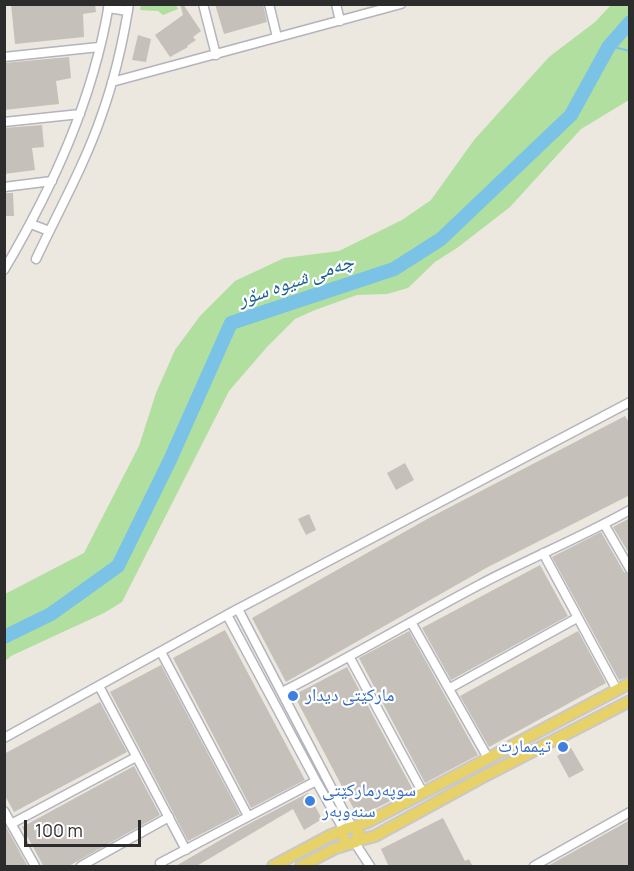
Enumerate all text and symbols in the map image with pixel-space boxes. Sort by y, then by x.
water label: چەمی شیوە سۆر [235,250,357,312]
place label: مارکێتی دیدار [305,685,394,707]
marker: مارکێتی دیدار [286,689,300,703]
place label: تیممارت [498,736,551,758]
marker: تیممارت [556,740,570,754]
place label: سوپەرمارکێتی سنەوبەر [322,780,416,822]
marker: سوپەرمارکێتی سنەوبەر [303,794,317,808]
scale bar [27,808,144,846]
text: 100 m [35,818,83,842]

